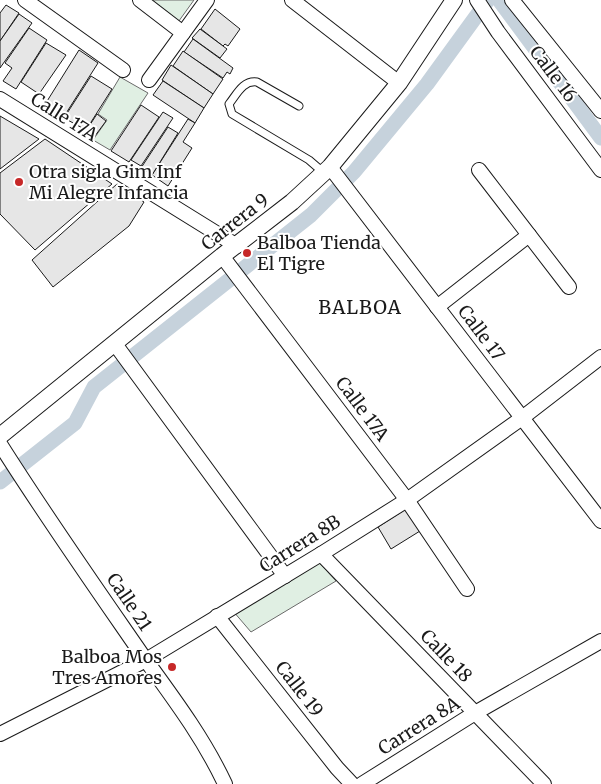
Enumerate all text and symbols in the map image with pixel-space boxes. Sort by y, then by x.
street label: Calle 16 [525,41,582,107]
street label: Calle 17A [26,87,102,146]
place label: Otra sigla Gim Inf Mi Alegre Infancia [29,160,189,204]
marker: Otra sigla Gim Inf Mi Alegre Infancia [13,176,25,188]
street label: Carrera 9 [196,188,273,255]
place label: Balboa Tienda El Tigre [257,231,381,275]
marker: Balboa Tienda El Tigre [241,247,253,259]
district label: BALBOA [318,295,402,319]
street label: Calle 17 [453,300,510,365]
street label: Calle 17A [331,372,394,446]
street label: Carrera 8B [255,510,344,577]
street label: Calle 21 [102,568,157,635]
street label: Calle 18 [416,624,477,687]
place label: Balboa Mos Tres Amores [52,645,162,689]
street label: Calle 19 [270,656,328,721]
marker: Balboa Mos Tres Amores [166,661,178,673]
street label: Carrera 8A [374,691,464,760]

